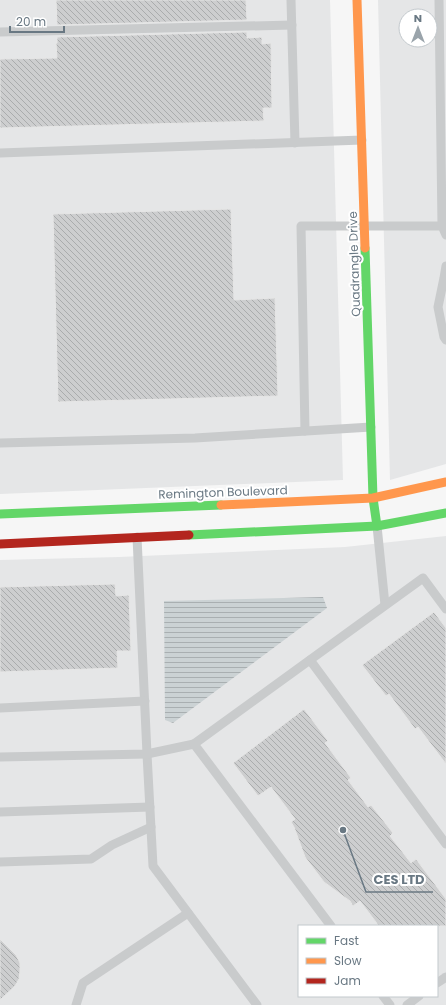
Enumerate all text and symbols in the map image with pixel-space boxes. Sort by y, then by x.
scale bar [10,8,64,34]
north arrow [398,8,438,48]
text: N [414,10,422,26]
text: 20 m [16,13,46,30]
street label: Quadrangle Drive [344,211,364,317]
street label: Remington Boulevard [158,481,288,503]
callout: CES LTD [366,867,433,892]
text: CES LTD [373,870,425,889]
legend [298,925,438,997]
text: Fast [334,932,359,949]
text: Slow [334,952,362,969]
text: Jam [334,972,361,989]

